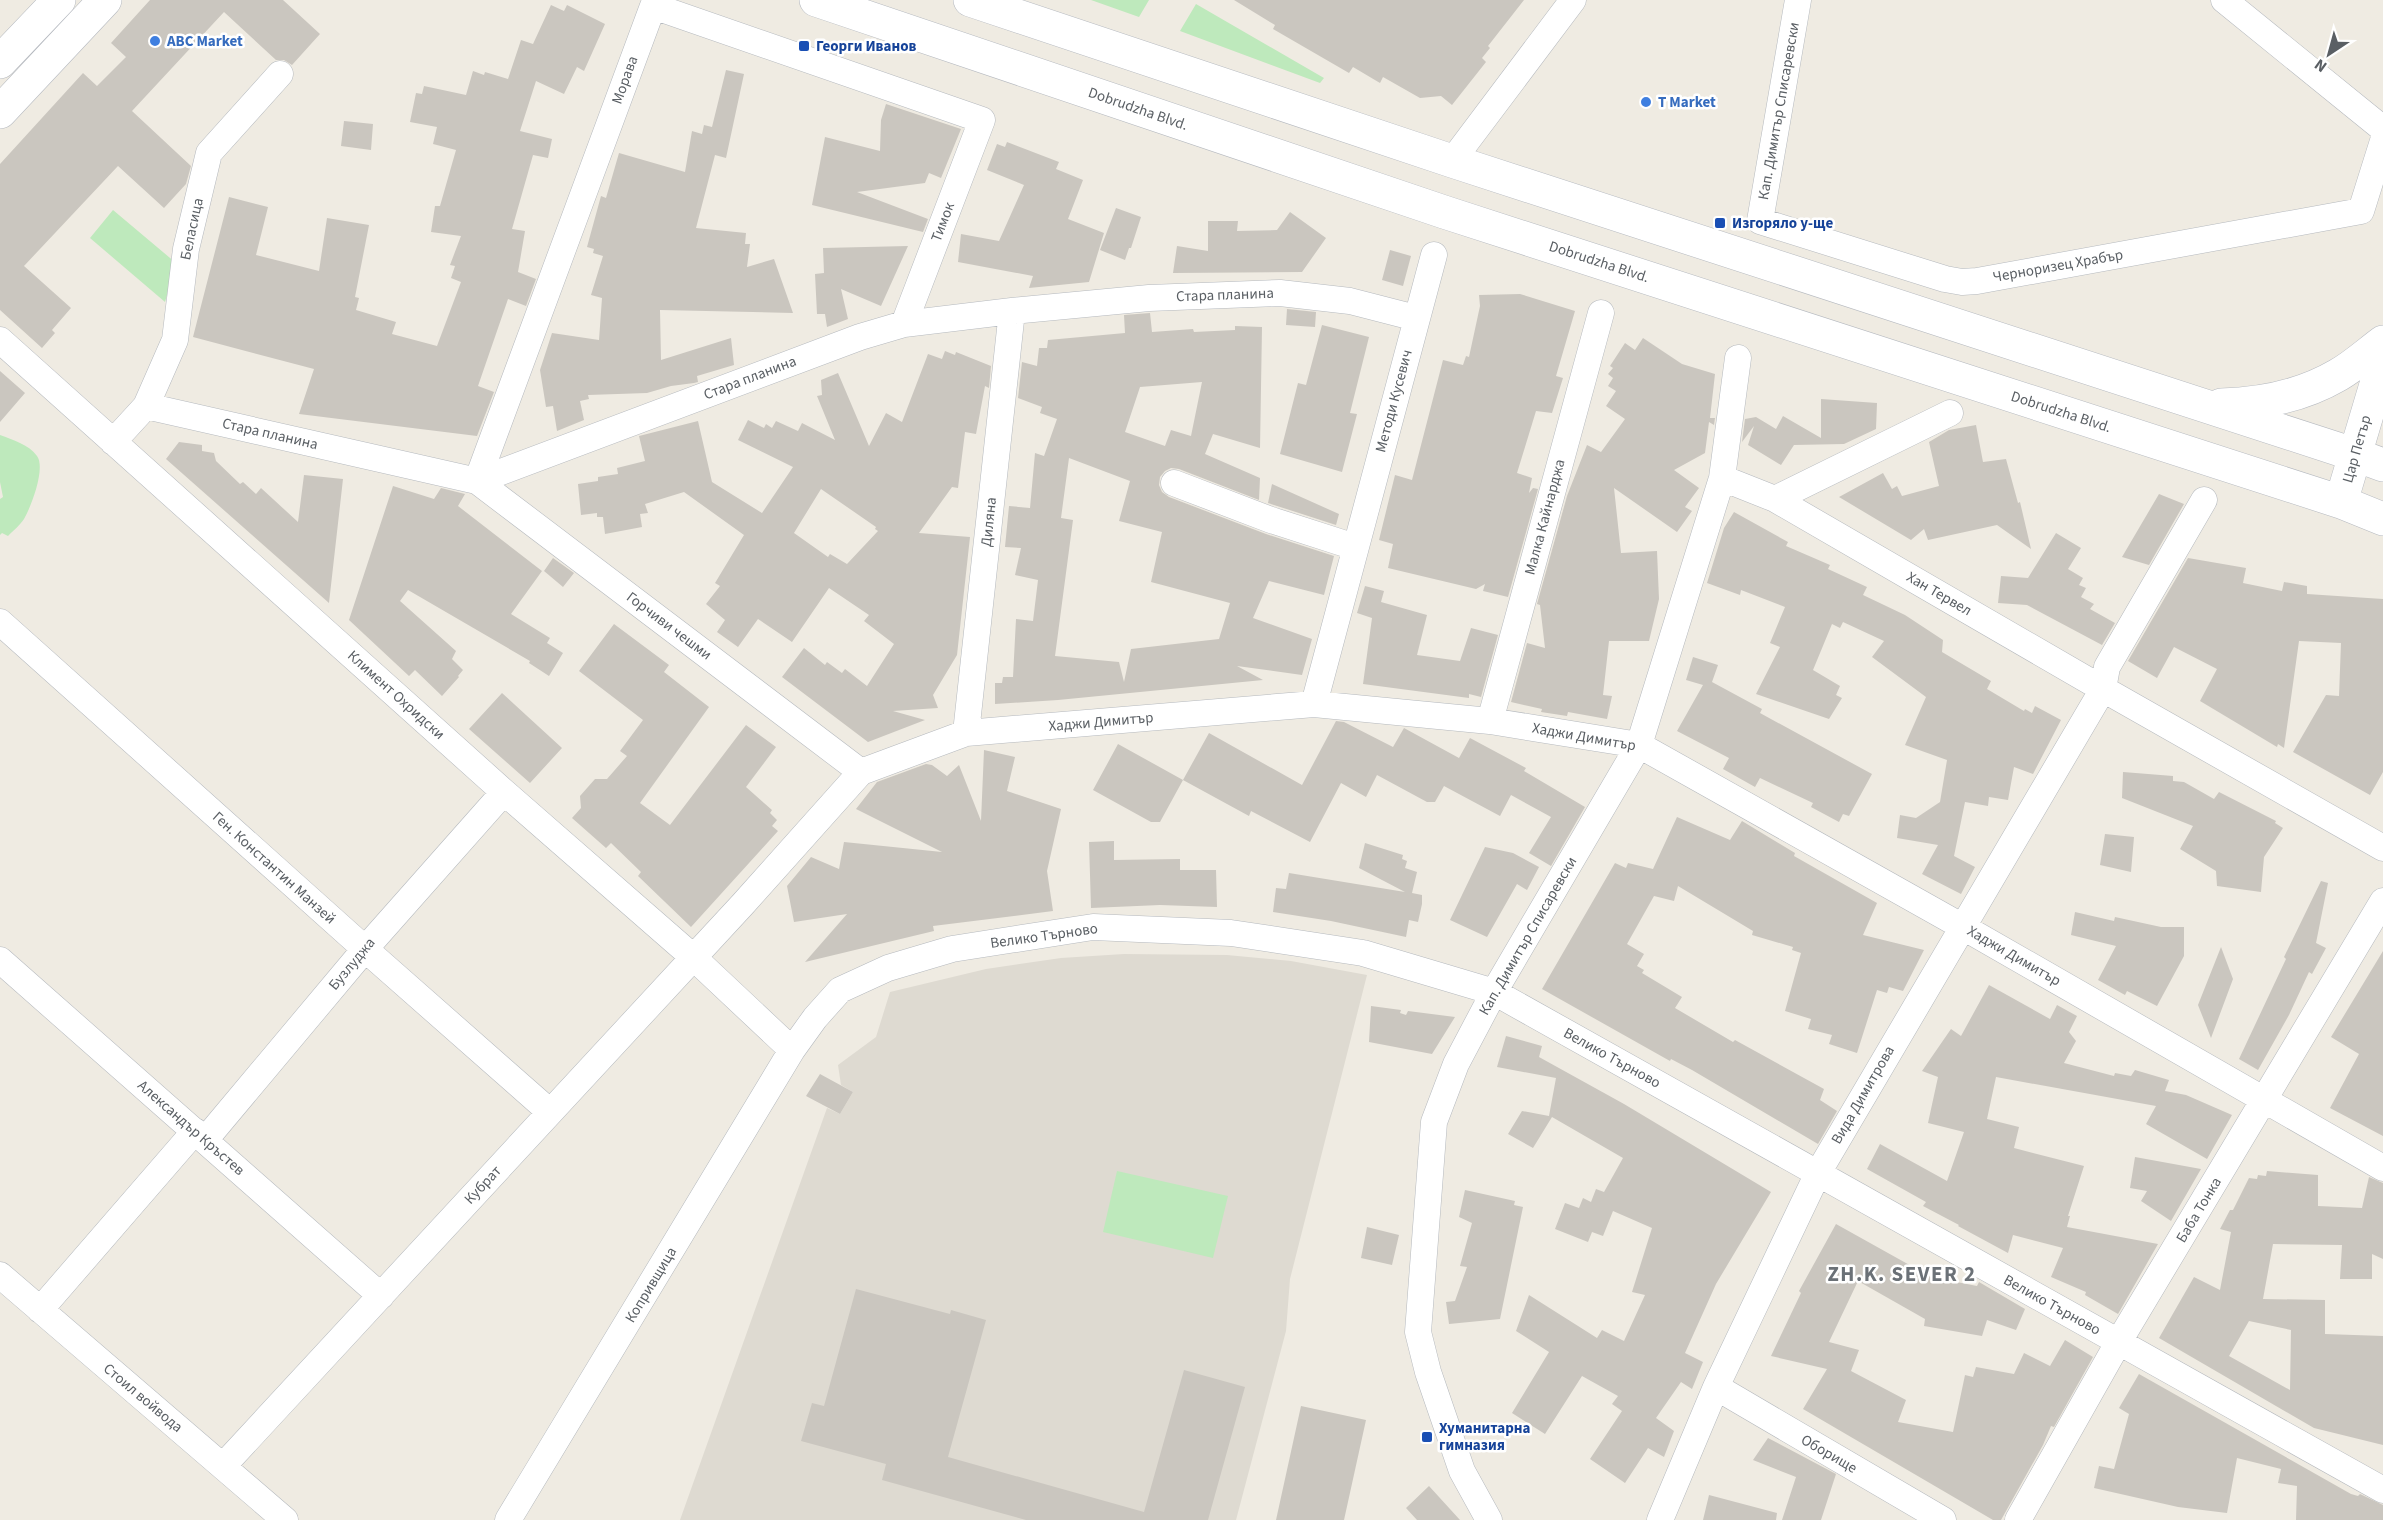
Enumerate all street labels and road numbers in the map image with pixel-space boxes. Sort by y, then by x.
street label: Кап. Димитър Списаревски [1753,21,1805,201]
street label: Морава [607,53,643,107]
street label: Dobrudzha Blvd. [1085,82,1191,136]
street label: Беласица [175,196,209,262]
street label: Тимок [926,199,960,245]
street label: Dobrudzha Blvd. [1546,236,1652,288]
street label: Черноризец Храбър [1991,244,2125,288]
street label: Стара планина [1176,283,1274,307]
street label: Методи Кусевич [1370,347,1418,455]
street label: Стара планина [701,351,799,405]
street label: Dobrudzha Blvd. [2008,386,2114,438]
street label: Стара планина [220,413,320,455]
street label: Цар Петър [2337,413,2377,485]
street label: Малка Кайнарджа [1519,457,1571,577]
street label: Диляна [976,496,1002,548]
street label: Хан Тервел [1902,567,1976,621]
street label: Горчиви чешми [622,587,716,665]
street label: Климент Охридски [343,645,449,745]
street label: Хаджи Димитър [1048,707,1154,737]
street label: Хаджи Димитър [1530,718,1638,756]
street label: Ген. Константин Манзей [208,807,340,929]
street label: Кап. Димитър Списаревски [1474,853,1582,1019]
street label: Велико Търново [989,918,1099,954]
street label: Хаджи Димитър [1963,921,2065,991]
street label: Бузлуджа [324,933,380,995]
street label: Велико Търново [1560,1023,1664,1093]
street label: Вида Димитрова [1826,1042,1900,1148]
street label: Александър Кръстев [133,1075,249,1181]
street label: Кубрат [460,1161,506,1209]
street label: Баба Тонка [2171,1173,2227,1247]
street label: Копривщица [620,1243,682,1327]
street label: Велико Търново [2000,1270,2104,1340]
street label: Стоил войвода [99,1358,187,1438]
street label: Оборище [1797,1429,1861,1479]

